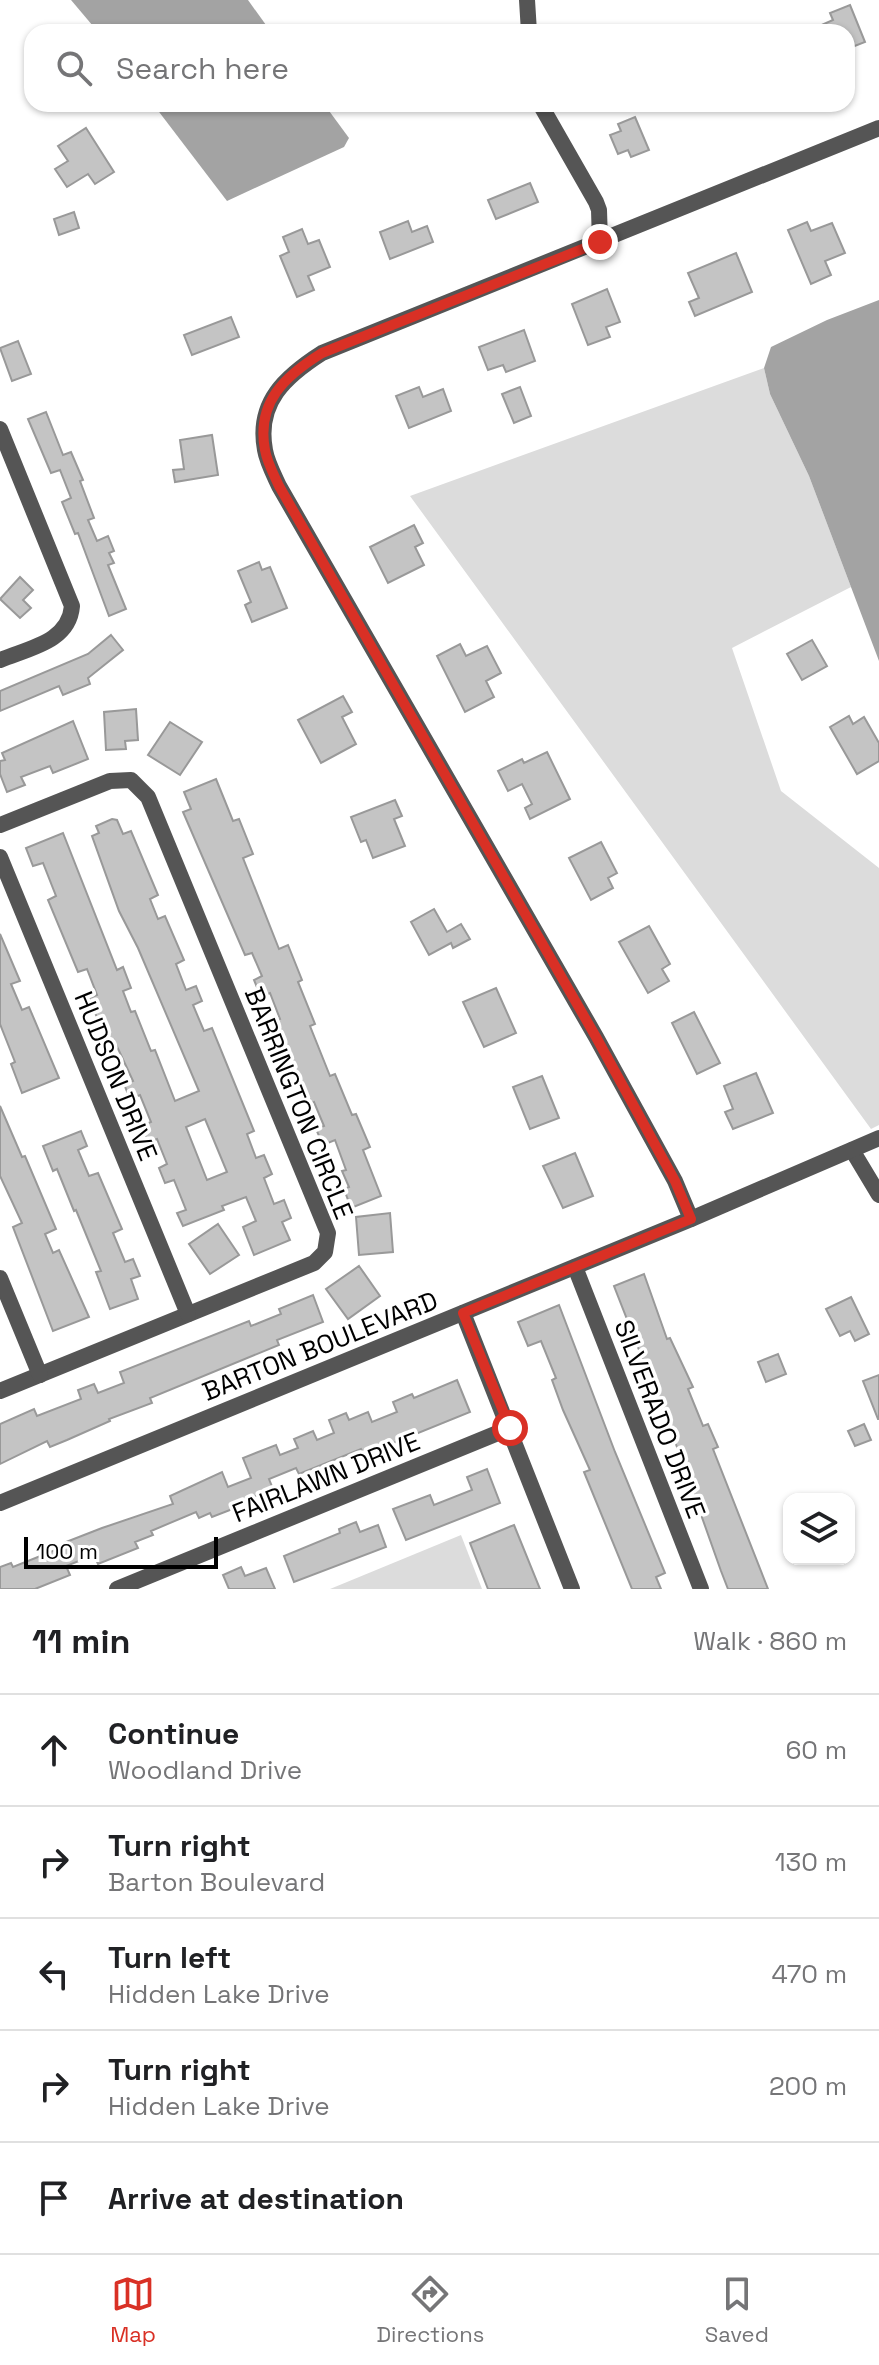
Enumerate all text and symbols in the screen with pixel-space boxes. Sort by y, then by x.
search box [24,24,855,112]
icon: search [52,46,96,90]
text: Search here [116,49,289,88]
route end [582,224,618,260]
street label: BARRINGTON CIRCLE [237,982,361,1224]
street label: HUDSON DRIVE [67,986,165,1166]
street label: BARTON BOULEVARD [197,1283,443,1409]
street label: SILVERADO DRIVE [607,1315,713,1523]
route start [492,1410,528,1446]
street label: FAIRLAWN DRIVE [227,1424,425,1530]
map controls [783,1493,855,1565]
button: layers [783,1493,855,1565]
scale bar [24,1533,218,1569]
text: 100 m [36,1537,98,1565]
text: 11 min [32,1620,130,1663]
text: Walk · 860 m [693,1624,847,1658]
text: Continue [108,1714,239,1753]
icon: ahead [32,1728,76,1772]
text: 60 m [785,1733,847,1767]
text: Woodland Drive [108,1753,302,1787]
text: Turn right [108,1826,251,1865]
icon: right [32,1840,76,1884]
text: 130 m [775,1845,847,1879]
text: Barton Boulevard [108,1865,325,1899]
text: Turn left [108,1938,231,1977]
icon: left [32,1952,76,1996]
text: 470 m [771,1957,847,1991]
text: Hidden Lake Drive [108,1977,330,2011]
text: Turn right [108,2050,251,2089]
icon: right [32,2064,76,2108]
text: 200 m [769,2069,847,2103]
text: Hidden Lake Drive [108,2089,330,2123]
icon: arrive [32,2176,76,2220]
text: Arrive at destination [108,2179,404,2218]
tab: Map [110,2272,156,2348]
tab: Directions [376,2272,484,2348]
tab: Saved [705,2272,769,2348]

